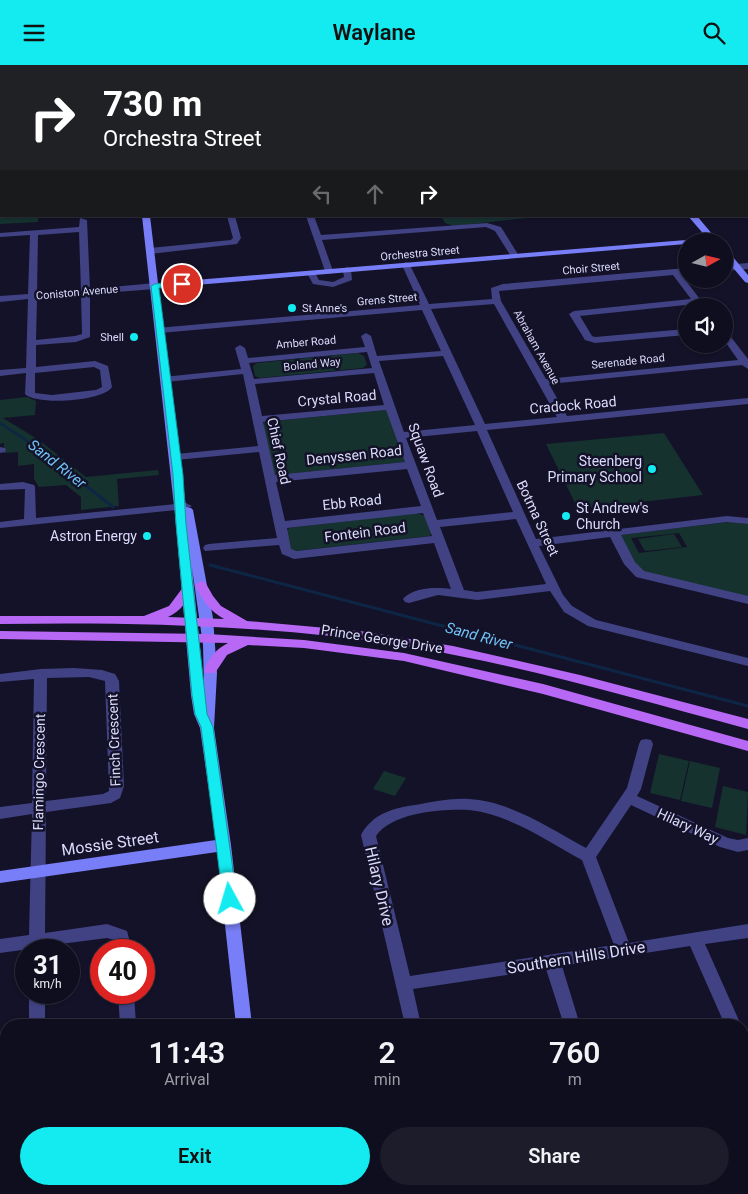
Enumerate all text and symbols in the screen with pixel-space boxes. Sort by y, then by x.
icon: menu [20,19,48,47]
icon: search [700,19,728,47]
text: Waylane [332,20,416,45]
text: 730 m [103,84,202,125]
icon: right [20,85,85,150]
text: Orchestra Street [103,126,262,151]
icon: left [308,180,336,208]
icon: ahead [361,180,389,208]
icon: right [414,180,442,208]
north arrow [678,233,732,287]
map controls [678,233,733,353]
street label: Orchestra Street [380,244,461,263]
street label: Choir Street [562,259,621,277]
pin [161,263,203,305]
icon: arrive [168,270,196,298]
street label: Coniston Avenue [35,282,119,303]
street label: Grens Street [356,290,418,309]
button: sound [678,298,733,353]
marker: St Anne's [286,302,298,314]
place label: St Anne's [302,302,347,315]
street label: Abraham Avenue [511,308,563,387]
place label: Shell [100,331,124,344]
marker: Shell [128,331,140,343]
street label: Amber Road [275,333,337,352]
street label: Serenade Road [591,351,665,372]
street label: Boland Way [283,355,342,374]
street label: Crystal Road [297,387,377,409]
street label: Cradock Road [529,393,617,417]
street label: Chief Road [264,416,294,486]
street label: Squaw Road [405,421,447,499]
water label: Sand River [24,436,90,493]
street label: Denyssen Road [305,442,403,468]
place label: Steenberg Primary School [547,453,642,485]
marker: Steenberg Primary School [646,463,658,475]
street label: Botma Street [514,478,563,559]
street label: Ebb Road [322,491,382,513]
place label: St Andrew's Church [576,500,649,532]
marker: St Andrew's Church [560,510,572,522]
street label: Fontein Road [323,519,407,545]
place label: Astron Energy [50,528,137,544]
marker: Astron Energy [141,530,153,542]
water label: Sand River [444,618,515,654]
street label: Prince George Drive [320,621,444,657]
street label: Finch Crescent [104,693,124,787]
street label: Flamingo Crescent [30,713,48,831]
street label: Hilary Way [655,805,721,847]
street label: Mossie Street [60,827,160,860]
street label: Hilary Drive [361,845,398,928]
position arrow [203,872,255,924]
street label: Southern Hills Drive [506,937,646,978]
speed limit sign: 40 [90,939,155,1004]
text: 31 [33,951,62,980]
text: km/h [33,977,62,991]
text: 11:43 [149,1035,225,1070]
text: 2 [379,1035,396,1070]
text: 760 [549,1035,600,1070]
text: Arrival [164,1070,210,1089]
text: min [374,1070,401,1089]
text: m [568,1070,582,1089]
button: Exit [20,1127,370,1185]
button: Share [380,1127,729,1185]

